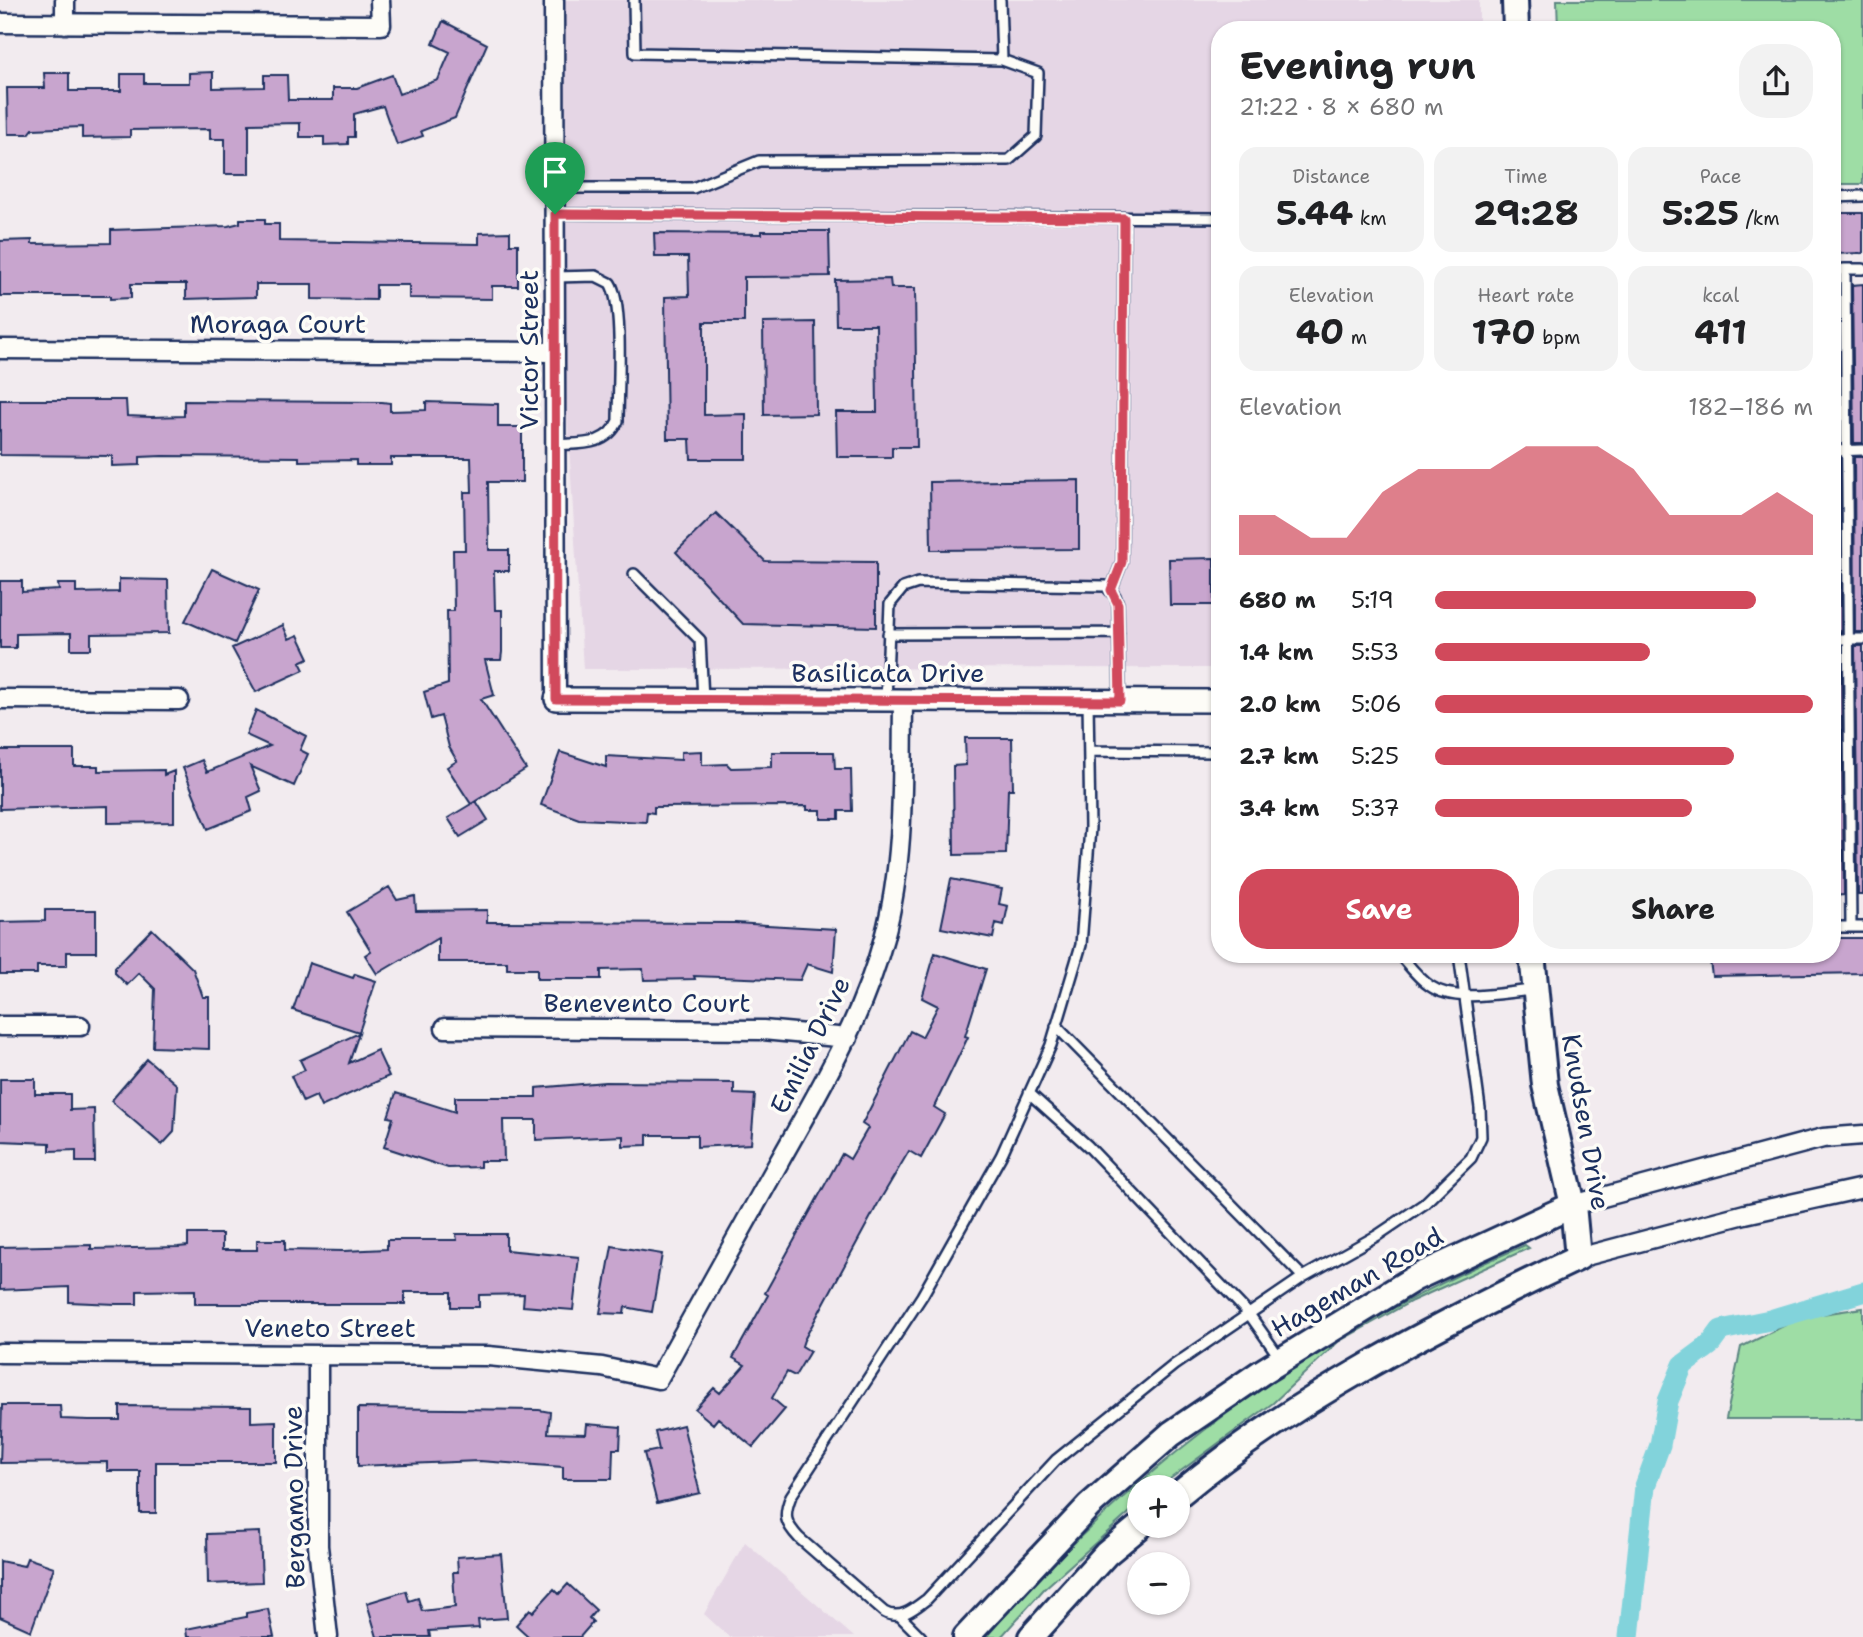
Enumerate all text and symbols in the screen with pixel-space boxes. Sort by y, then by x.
text: Evening run [1239,40,1476,91]
button: share [1739,44,1813,118]
text: 21:22 · 8 × 680 m [1239,92,1444,122]
pin [525,142,585,214]
icon: arrive [536,153,574,191]
text: Distance [1292,164,1370,189]
text: Time [1504,164,1548,189]
text: Pace [1700,164,1742,189]
text: 5.44 [1276,189,1353,236]
text: 29:28 [1473,189,1579,236]
text: 5:25 [1662,189,1739,236]
text: km [1353,206,1387,231]
text: /km [1739,206,1780,231]
street label: Victor Street [511,270,546,430]
text: Elevation [1289,283,1374,308]
text: Heart rate [1478,283,1574,308]
text: kcal [1702,283,1739,308]
street label: Moraga Court [190,306,366,341]
text: 40 [1295,308,1344,355]
text: 170 [1472,308,1536,355]
text: 411 [1694,308,1747,355]
text: m [1344,325,1367,350]
text: bpm [1536,325,1580,350]
text: Elevation [1239,392,1342,422]
text: 182–186 m [1688,392,1813,422]
text: 680 m [1239,585,1316,615]
text: 5:19 [1351,585,1394,615]
text: 1.4 km [1239,637,1313,667]
text: 5:53 [1351,637,1399,667]
street label: Basilicata Drive [791,655,985,690]
text: 2.0 km [1239,689,1321,719]
text: 5:06 [1351,689,1402,719]
text: 2.7 km [1239,741,1319,771]
text: 5:25 [1351,741,1399,771]
text: 3.4 km [1239,793,1319,823]
text: 5:37 [1351,793,1400,823]
button: Save [1239,869,1519,949]
button: Share [1533,869,1813,949]
street label: Emilia Drive [761,970,858,1119]
street label: Benevento Court [543,985,751,1020]
street label: Knudsen Drive [1554,1031,1619,1213]
street label: Hageman Road [1264,1218,1449,1345]
street label: Veneto Street [244,1310,416,1345]
street label: Bergamo Drive [274,1405,313,1589]
map controls [1127,1475,1190,1615]
button: + [1127,1475,1190,1538]
button: − [1127,1552,1190,1615]

